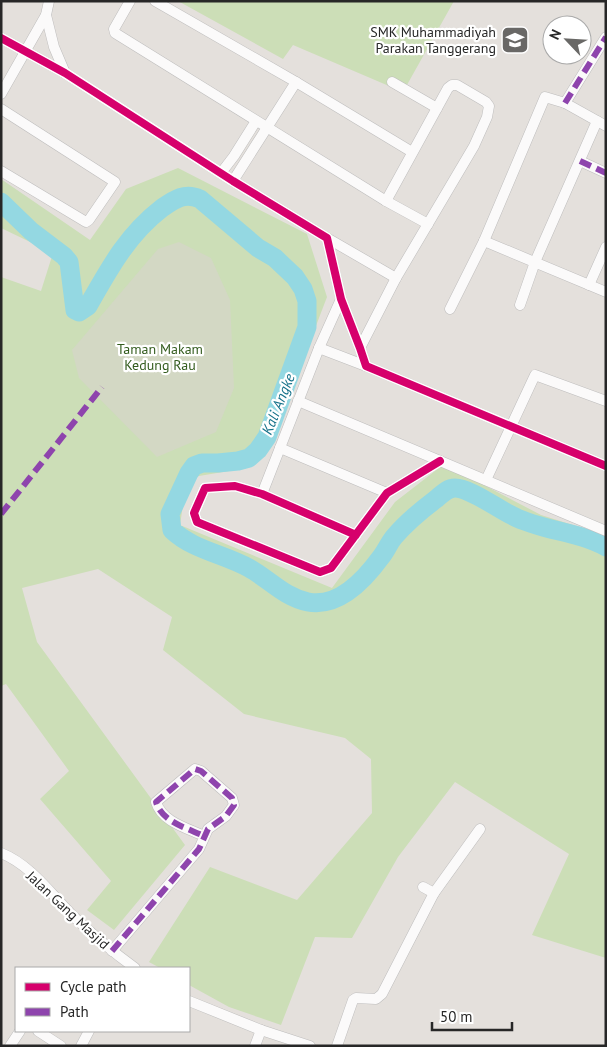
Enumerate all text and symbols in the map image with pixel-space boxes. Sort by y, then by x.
north arrow [542,15,592,65]
place label: SMK Muhammadiyah Parakan Tanggerang [370,23,496,57]
school or university icon: SMK Muhammadiyah Parakan Tanggerang [500,25,530,55]
text: N [545,27,565,42]
park label: Taman Makam Kedung Rau [117,340,203,374]
water label: Kali Angke [257,371,299,437]
street label: Jalan Gang Masjid [22,866,113,953]
legend [15,967,190,1032]
text: Cycle path [60,977,126,996]
scale bar [432,1000,512,1032]
text: Path [60,1002,89,1021]
text: 50 m [440,1007,473,1026]

